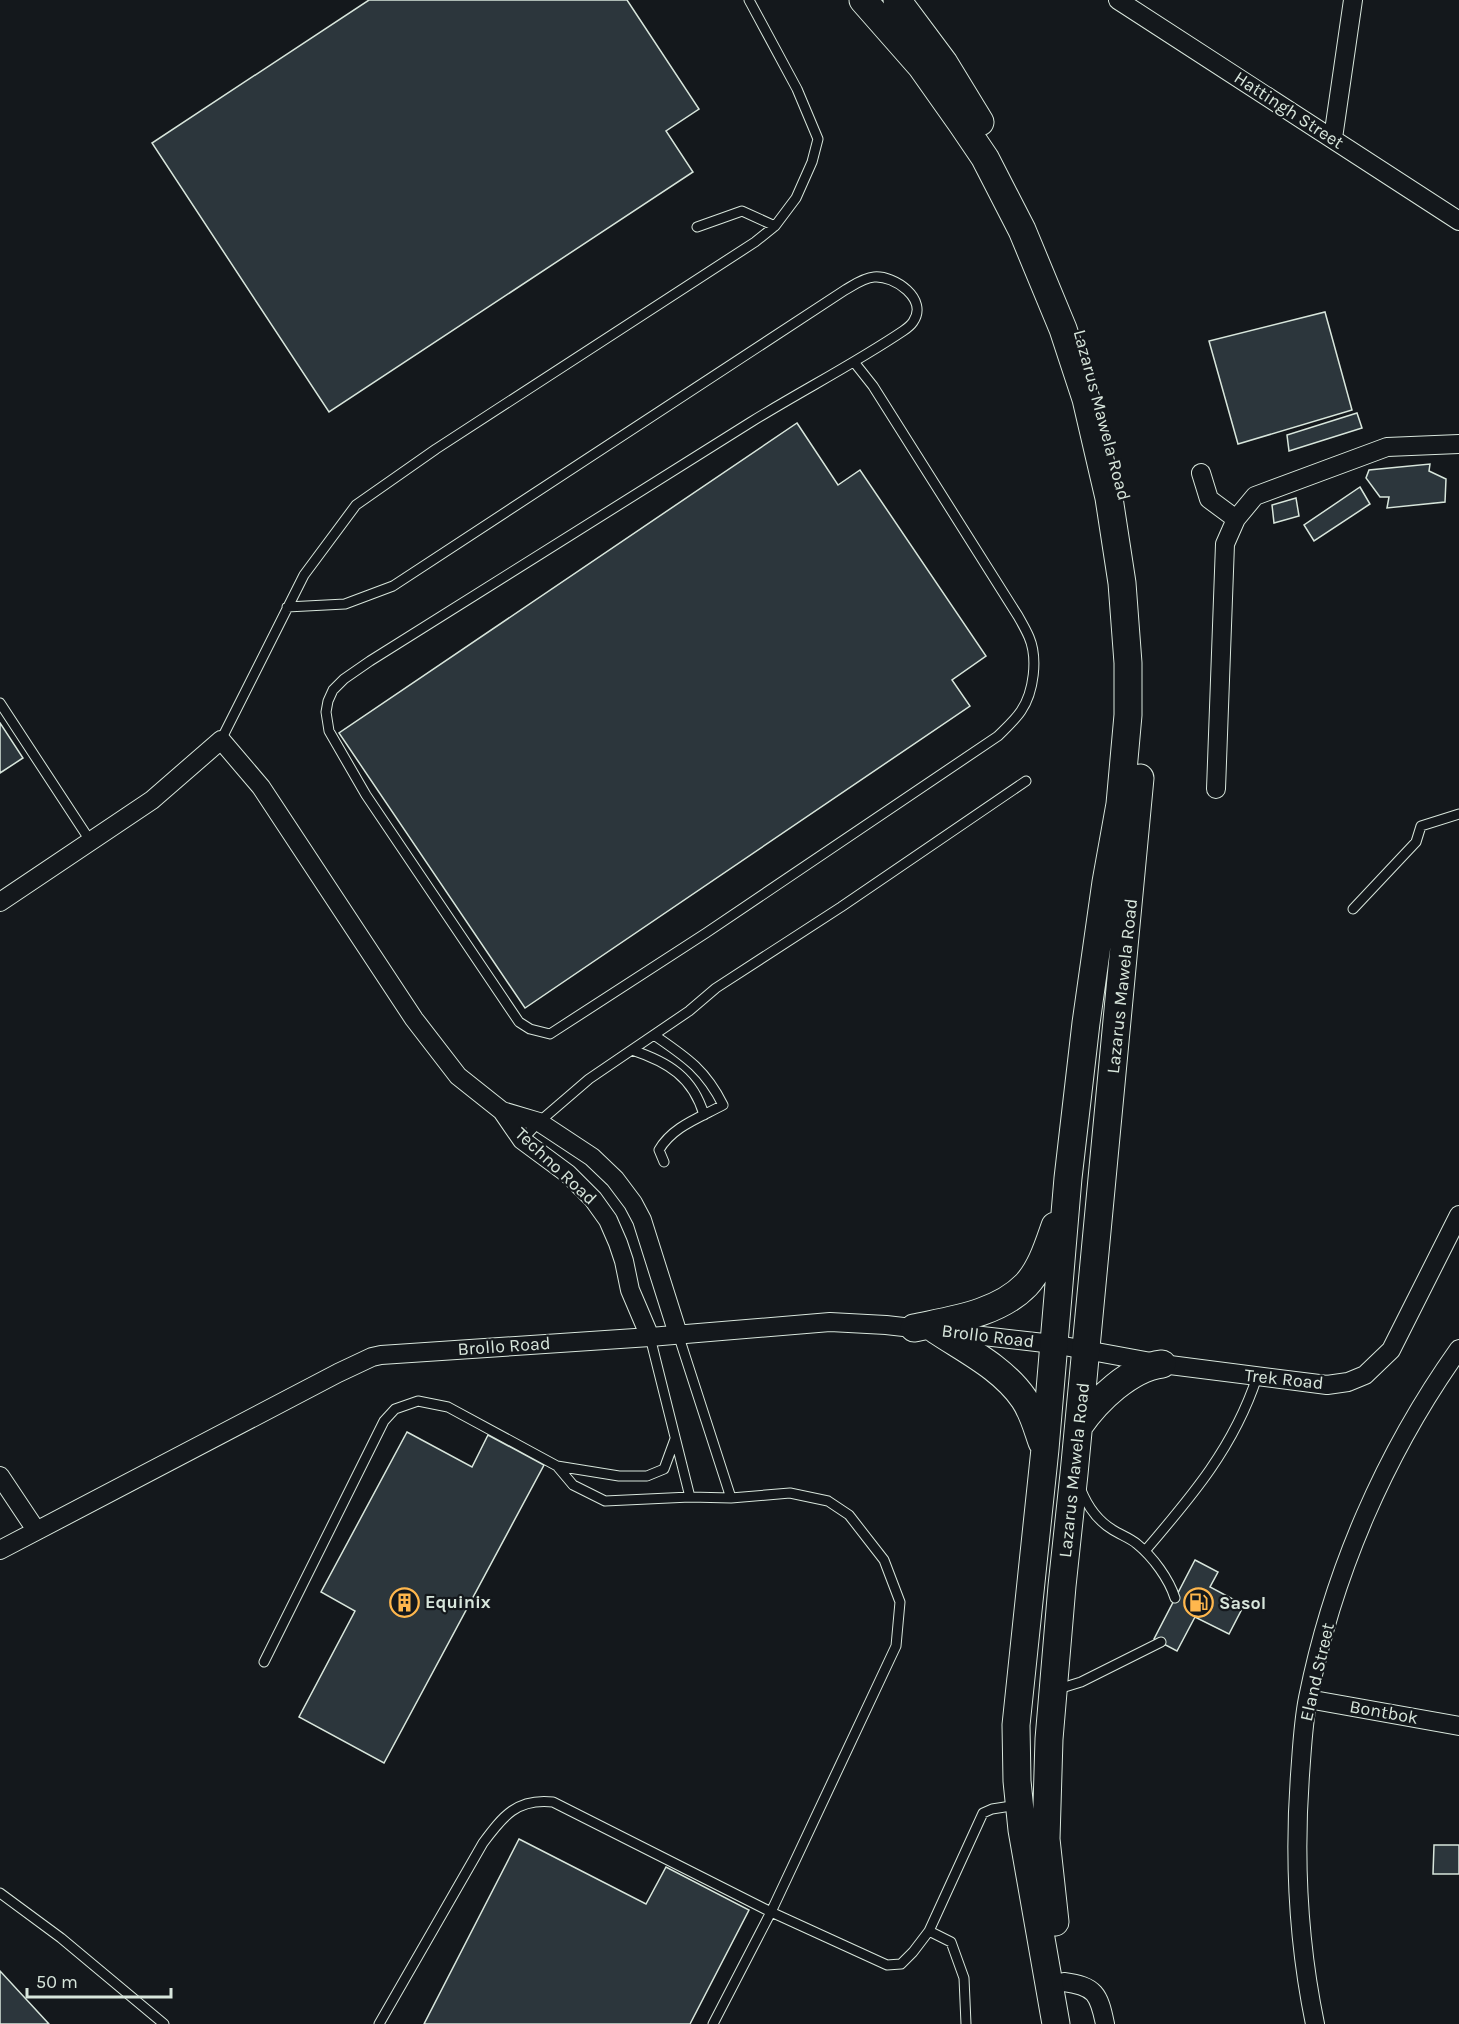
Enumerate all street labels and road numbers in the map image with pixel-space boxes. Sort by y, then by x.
street label: Hattingh Street [1230,66,1348,154]
street label: Lazarus Mawela Road [1069,327,1135,503]
street label: Lazarus Mawela Road [1102,897,1142,1075]
street label: Techno Road [511,1123,601,1209]
street label: Brollo Road [940,1319,1036,1353]
street label: Brollo Road [457,1332,551,1360]
street label: Trek Road [1243,1364,1325,1394]
street label: Lazarus Mawela Road [1054,1381,1094,1559]
street label: Eland Street [1295,1620,1339,1723]
street label: Bontbok [1348,1695,1420,1729]

